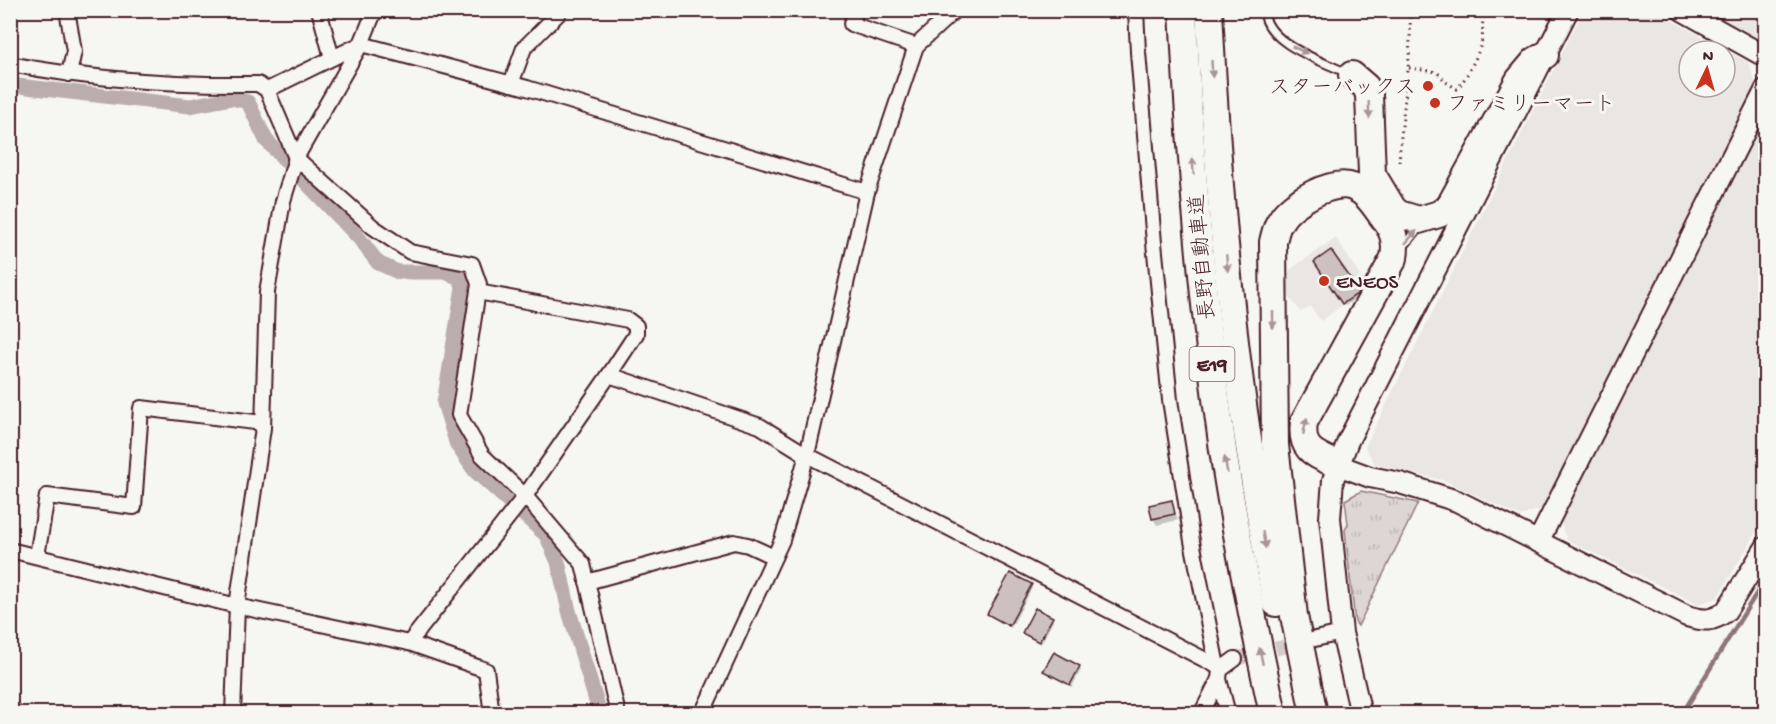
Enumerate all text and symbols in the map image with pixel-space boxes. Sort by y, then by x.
north arrow [1677,39,1737,99]
one-way arrow [1292,46,1309,55]
text: N [1702,48,1715,68]
one-way arrow [1207,59,1216,78]
place label: スターバックス [1269,77,1416,102]
marker: スターバックス [1421,79,1435,93]
place label: ファミリーマート [1447,94,1615,119]
marker: ファミリーマート [1428,96,1442,110]
one-way arrow [1365,100,1374,119]
one-way arrow [1188,157,1197,176]
street label: 長野自動車道 [1185,193,1222,321]
one-way arrow [1404,230,1417,245]
one-way arrow [1222,254,1232,273]
place label: ENEOS [1336,272,1399,297]
marker: ENEOS [1317,274,1331,288]
one-way arrow [1268,310,1278,329]
road number: E19 [1190,347,1234,381]
one-way arrow [1301,416,1310,435]
one-way arrow [1221,455,1230,474]
one-way arrow [1260,530,1269,549]
one-way arrow [1255,647,1265,666]

